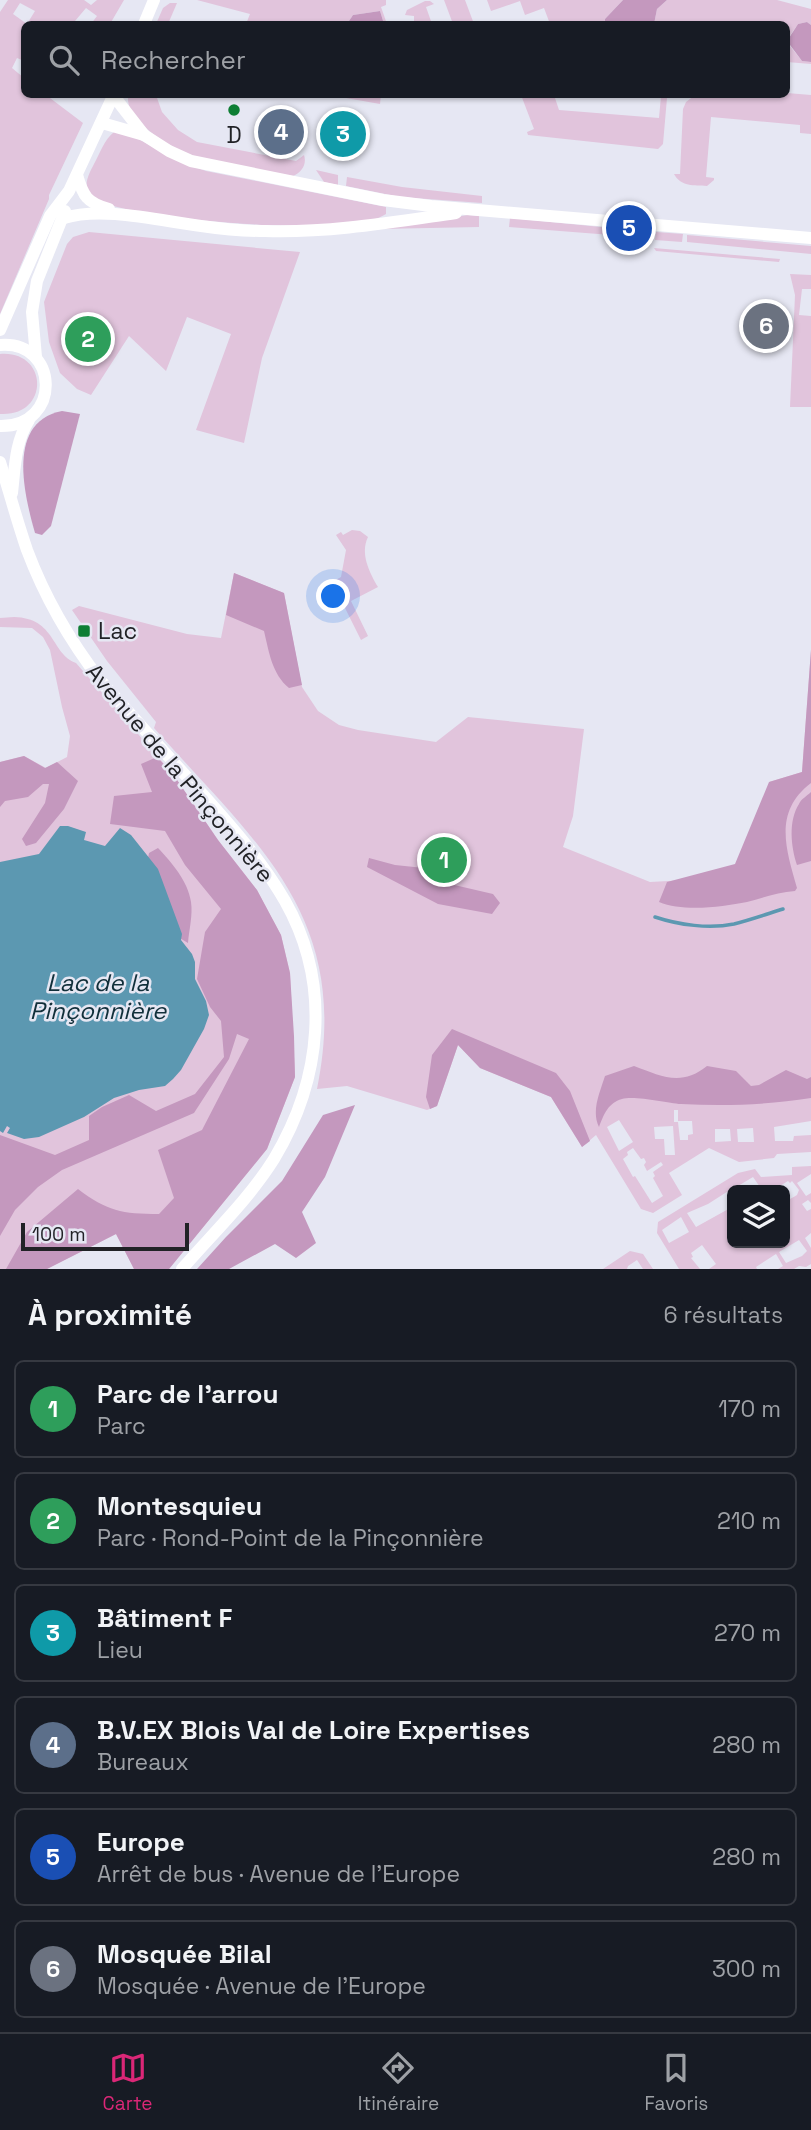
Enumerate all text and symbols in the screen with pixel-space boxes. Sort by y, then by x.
search box [21,21,790,98]
icon: search [45,41,83,79]
text: Rechercher [101,43,246,77]
marker: D [226,102,242,118]
pin: 4 [258,106,304,158]
pin: 3 [320,108,366,160]
place label: D [226,120,242,150]
pin: 5 [606,202,652,254]
pin: 6 [743,300,789,352]
pin: 2 [65,313,111,365]
your location [316,579,350,613]
place label: Lac [98,616,137,646]
marker: Lac [76,623,92,639]
street label: Avenue de la Pinçonnière [79,657,281,889]
pin: 1 [421,834,467,886]
water label: Lac de la Pinçonnière [30,967,167,1026]
map controls [727,1185,790,1248]
button: layers [727,1185,790,1248]
scale bar [21,1220,189,1252]
text: 100 m [32,1222,86,1247]
text: À proximité [28,1295,192,1334]
text: 6 résultats [664,1300,783,1330]
text: Parc de l'arrou [97,1377,278,1411]
text: 1 [48,1394,58,1424]
text: 170 m [718,1394,781,1424]
text: Parc [97,1411,146,1441]
text: Montesquieu [97,1489,262,1523]
text: 2 [46,1506,60,1536]
text: 210 m [717,1506,781,1536]
text: Parc · Rond-Point de la Pinçonnière [97,1523,484,1553]
text: Bâtiment F [97,1601,232,1635]
text: 3 [46,1618,60,1648]
text: 270 m [714,1618,781,1648]
text: Lieu [97,1635,143,1665]
text: B.V.EX Blois Val de Loire Expertises [97,1713,530,1747]
text: 4 [46,1730,60,1760]
text: 280 m [712,1730,781,1760]
text: Bureaux [97,1747,189,1777]
text: Europe [97,1825,185,1859]
text: 5 [46,1842,60,1872]
text: 280 m [712,1842,781,1872]
text: Arrêt de bus · Avenue de l'Europe [97,1859,460,1889]
text: Mosquée Bilal [97,1937,272,1971]
text: 6 [46,1954,60,1984]
text: 300 m [712,1954,781,1984]
text: Mosquée · Avenue de l'Europe [97,1971,426,2001]
tab: Carte [103,2049,153,2116]
tab: Itinéraire [358,2049,439,2116]
tab: Favoris [644,2049,708,2116]

